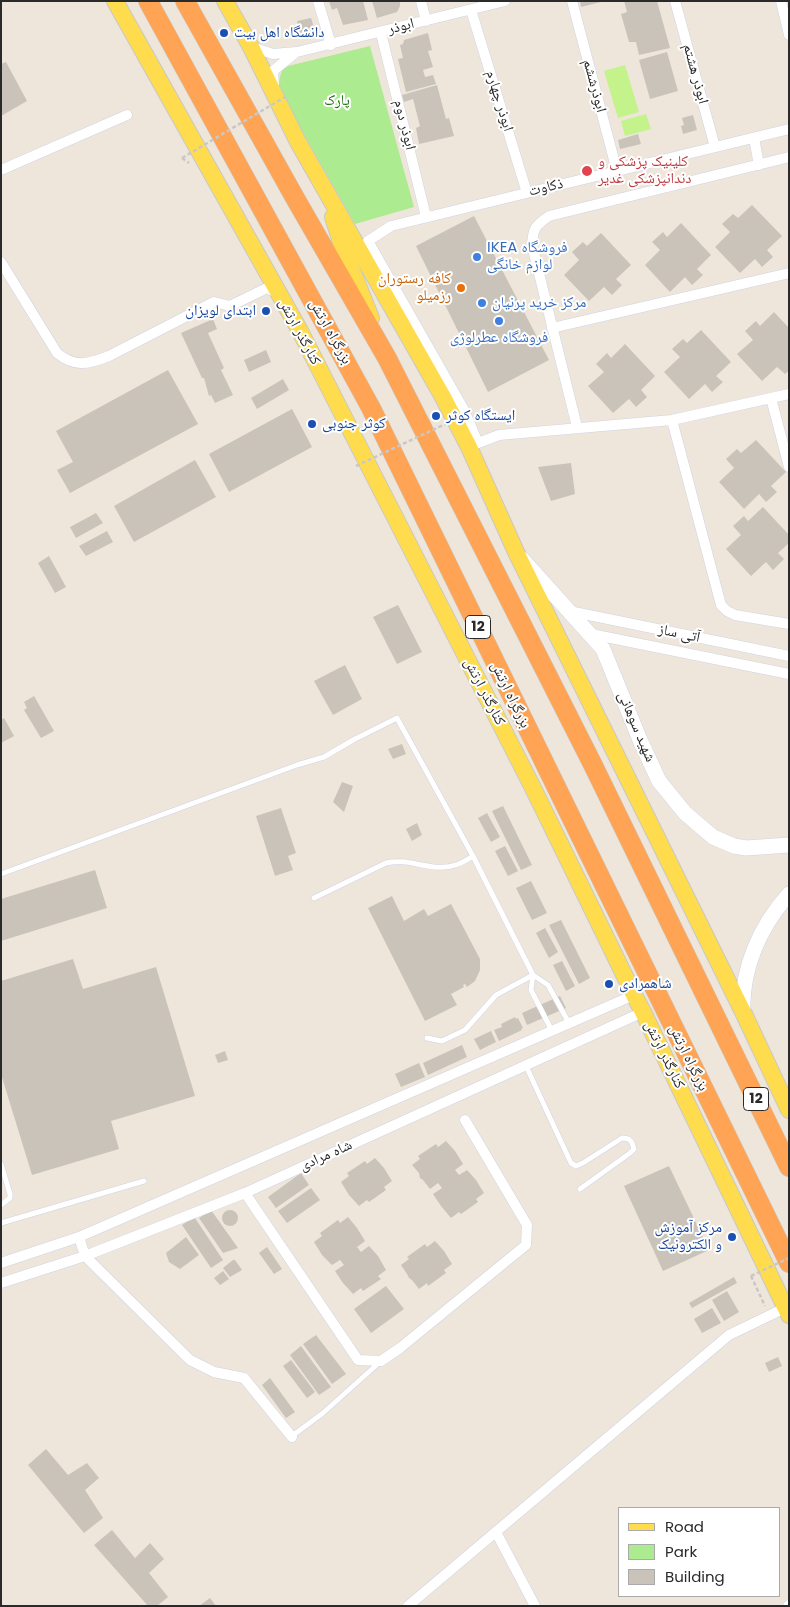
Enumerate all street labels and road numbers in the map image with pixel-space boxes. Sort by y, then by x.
street label: ابوذر [386,15,416,39]
street label: ابوذر هشتم [678,42,712,106]
street label: ابوذرششم [578,57,610,115]
street label: ابوذر چهارم [481,68,517,134]
street label: ابوذر دوم [389,98,419,152]
street label: ذکاوت [527,175,565,201]
street label: کنارگذر ارتش [274,296,324,368]
street label: بزرگراه ارتش [305,296,355,368]
road number: 12 [466,616,490,638]
street label: آتی ساز [656,621,702,647]
street label: کنارگذر ارتش [459,655,509,729]
street label: بزرگراه ارتش [486,659,534,731]
street label: شهید سوهانی [613,689,659,765]
street label: کنارگذر ارتش [640,1018,688,1092]
street label: بزرگراه ارتش [664,1022,712,1094]
road number: 12 [744,1088,768,1110]
street label: شاه مرادی [297,1136,355,1176]

